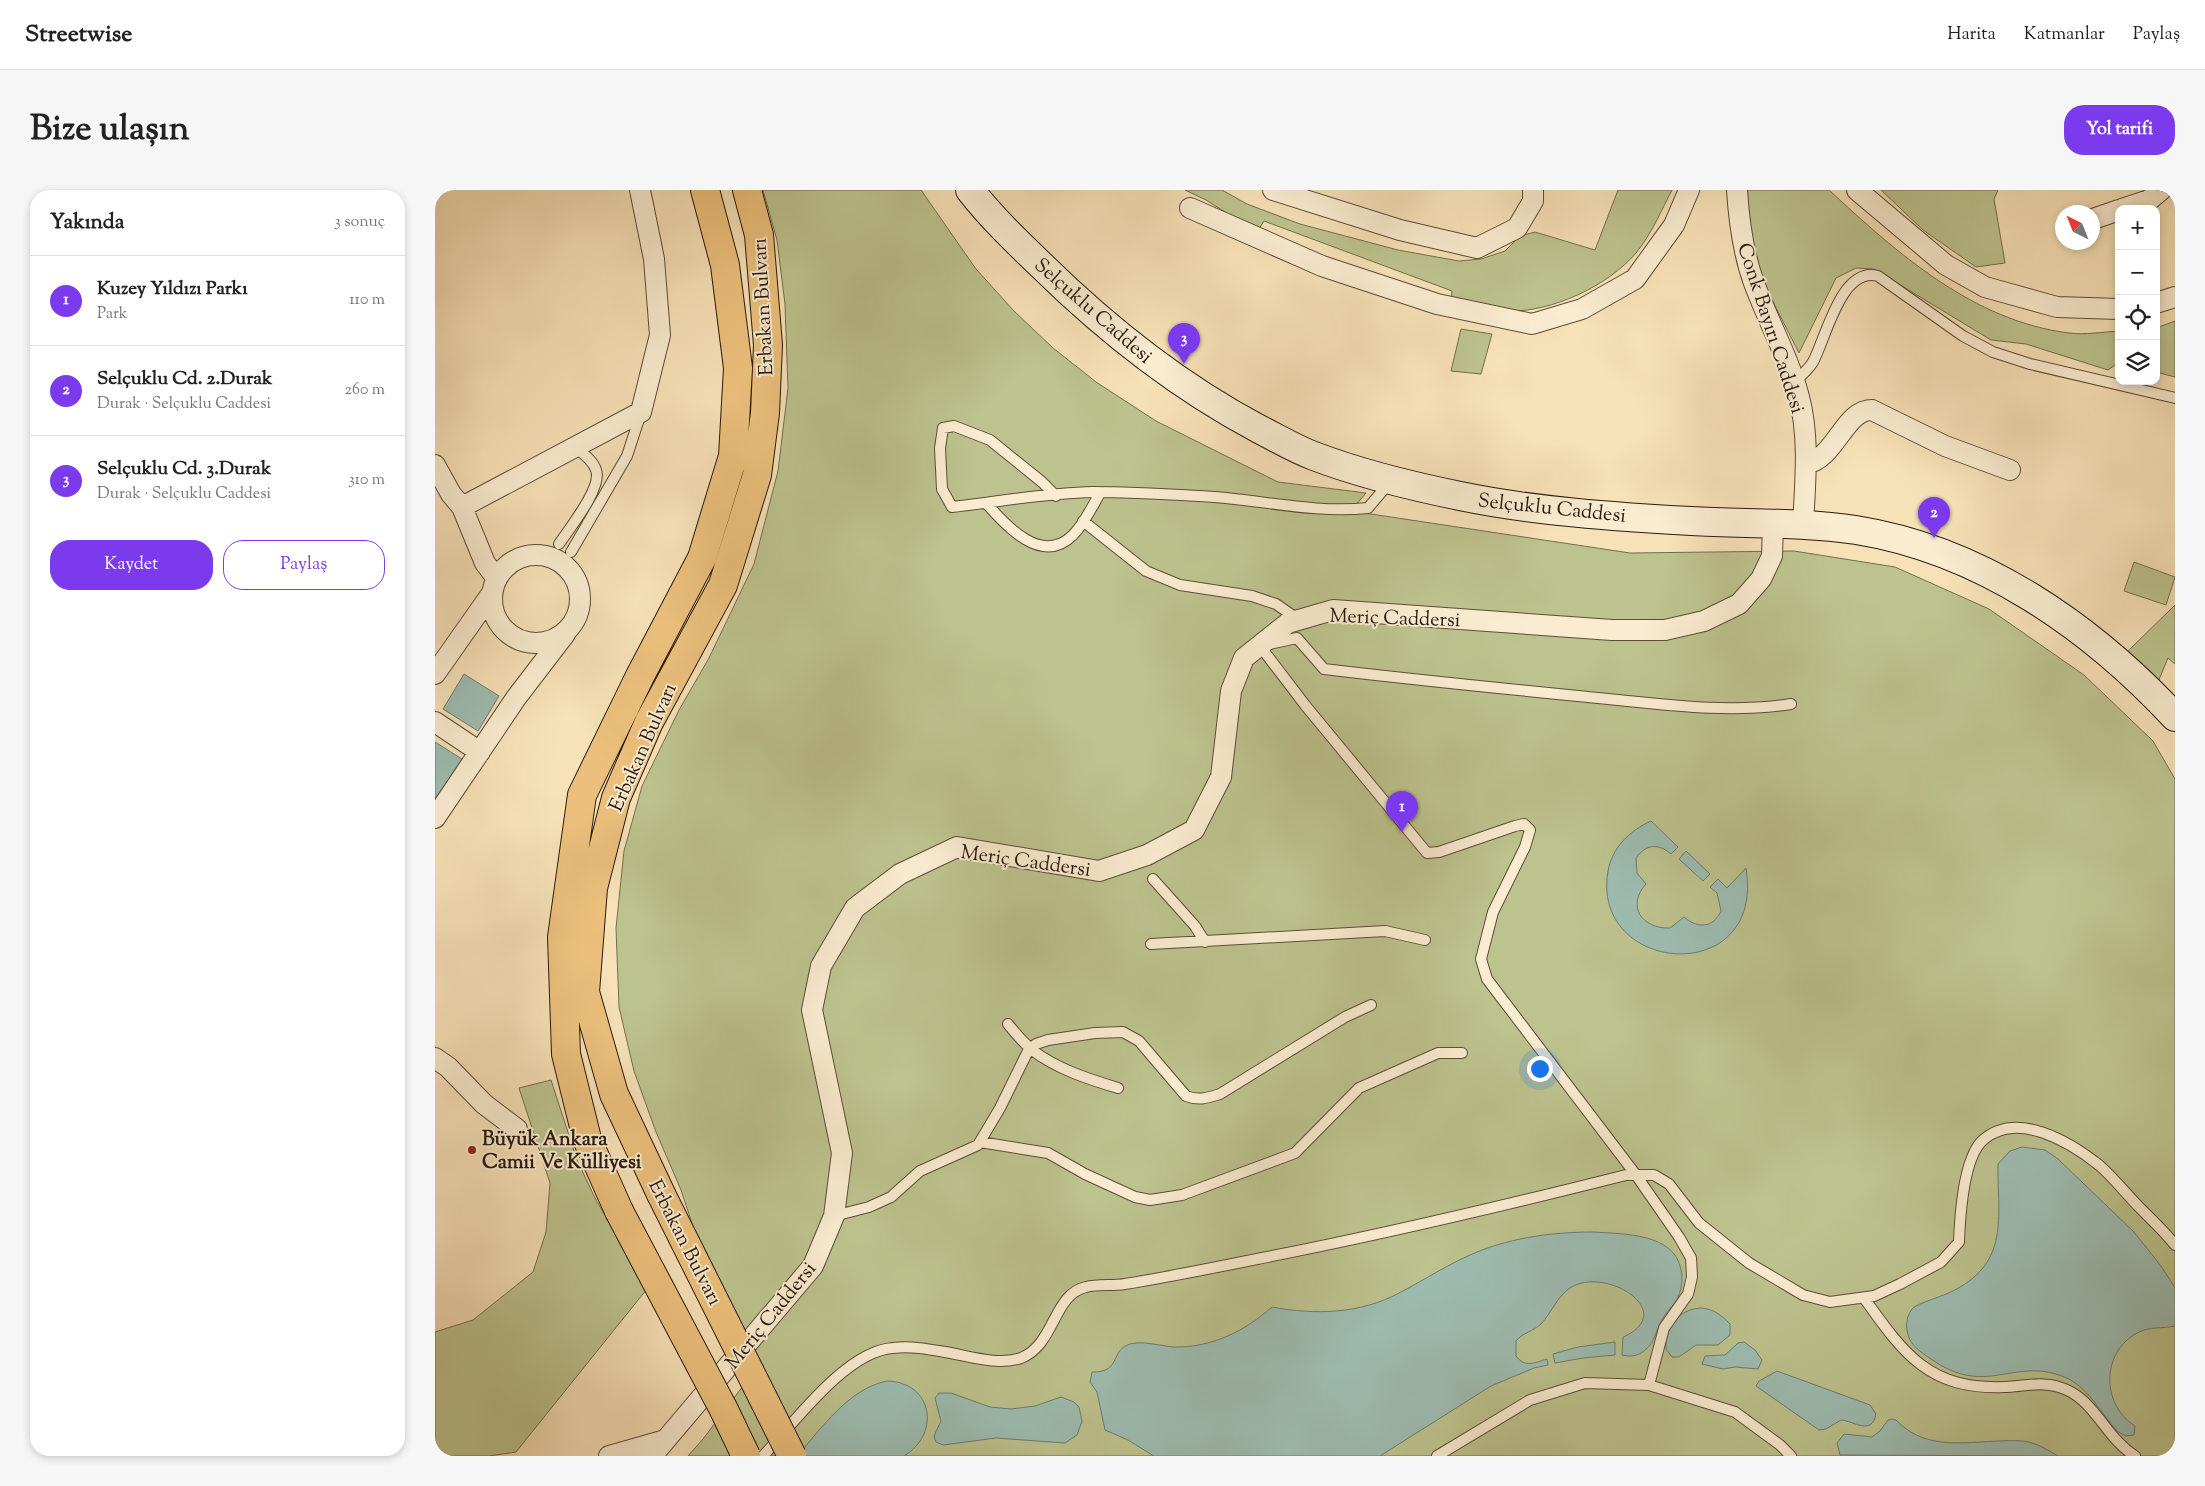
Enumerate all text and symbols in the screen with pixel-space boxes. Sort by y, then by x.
text: Streetwise [25,18,132,52]
text: Harita [1947,22,1996,48]
text: Katmanlar [2024,22,2105,48]
text: Paylaş [2133,22,2180,48]
text: Bize ulaşın [30,105,189,156]
button: Yol tarifi [2064,105,2175,155]
north arrow [2055,205,2100,250]
map controls [2115,205,2160,385]
button: + [2115,205,2160,250]
text: Yakında [50,208,124,238]
text: 3 sonuç [334,211,385,234]
street label: Erbakan Bulvarı [746,237,783,376]
street label: Conk Bayırı Caddesi [1728,240,1811,418]
button: − [2115,250,2160,295]
street label: Selçuklu Caddesi [1027,252,1158,372]
text: Kuzey Yıldızı Parkı [97,276,248,303]
text: 1 [63,289,69,312]
text: 110 m [349,289,385,312]
button: locate [2115,295,2160,340]
text: Park [97,303,128,326]
pin: 3 [1168,323,1200,364]
button: layers [2115,340,2160,385]
text: Selçuklu Cd. 2.Durak [97,366,272,393]
text: 2 [62,379,70,402]
text: 260 m [344,379,385,402]
text: Durak · Selçuklu Caddesi [97,393,271,416]
text: Selçuklu Cd. 3.Durak [97,456,271,483]
text: 3 [63,469,69,492]
text: 310 m [348,469,385,492]
text: Durak · Selçuklu Caddesi [97,483,271,506]
street label: Selçuklu Caddesi [1476,487,1628,532]
pin: 2 [1918,497,1950,538]
button: Kaydet [50,540,213,590]
button: Paylaş [223,540,385,590]
street label: Meriç Caddersi [1329,603,1461,636]
street label: Erbakan Bulvarı [603,679,686,817]
pin: 1 [1386,791,1418,832]
street label: Meriç Caddersi [959,839,1093,886]
your location [1527,1056,1553,1082]
place label: Büyük Ankara Camii Ve Külliyesi [482,1126,642,1178]
marker: Büyük Ankara Camii Ve Külliyesi [466,1144,478,1156]
street label: Erbakan Bulvarı [640,1175,728,1311]
street label: Meriç Caddersi [719,1256,825,1377]

